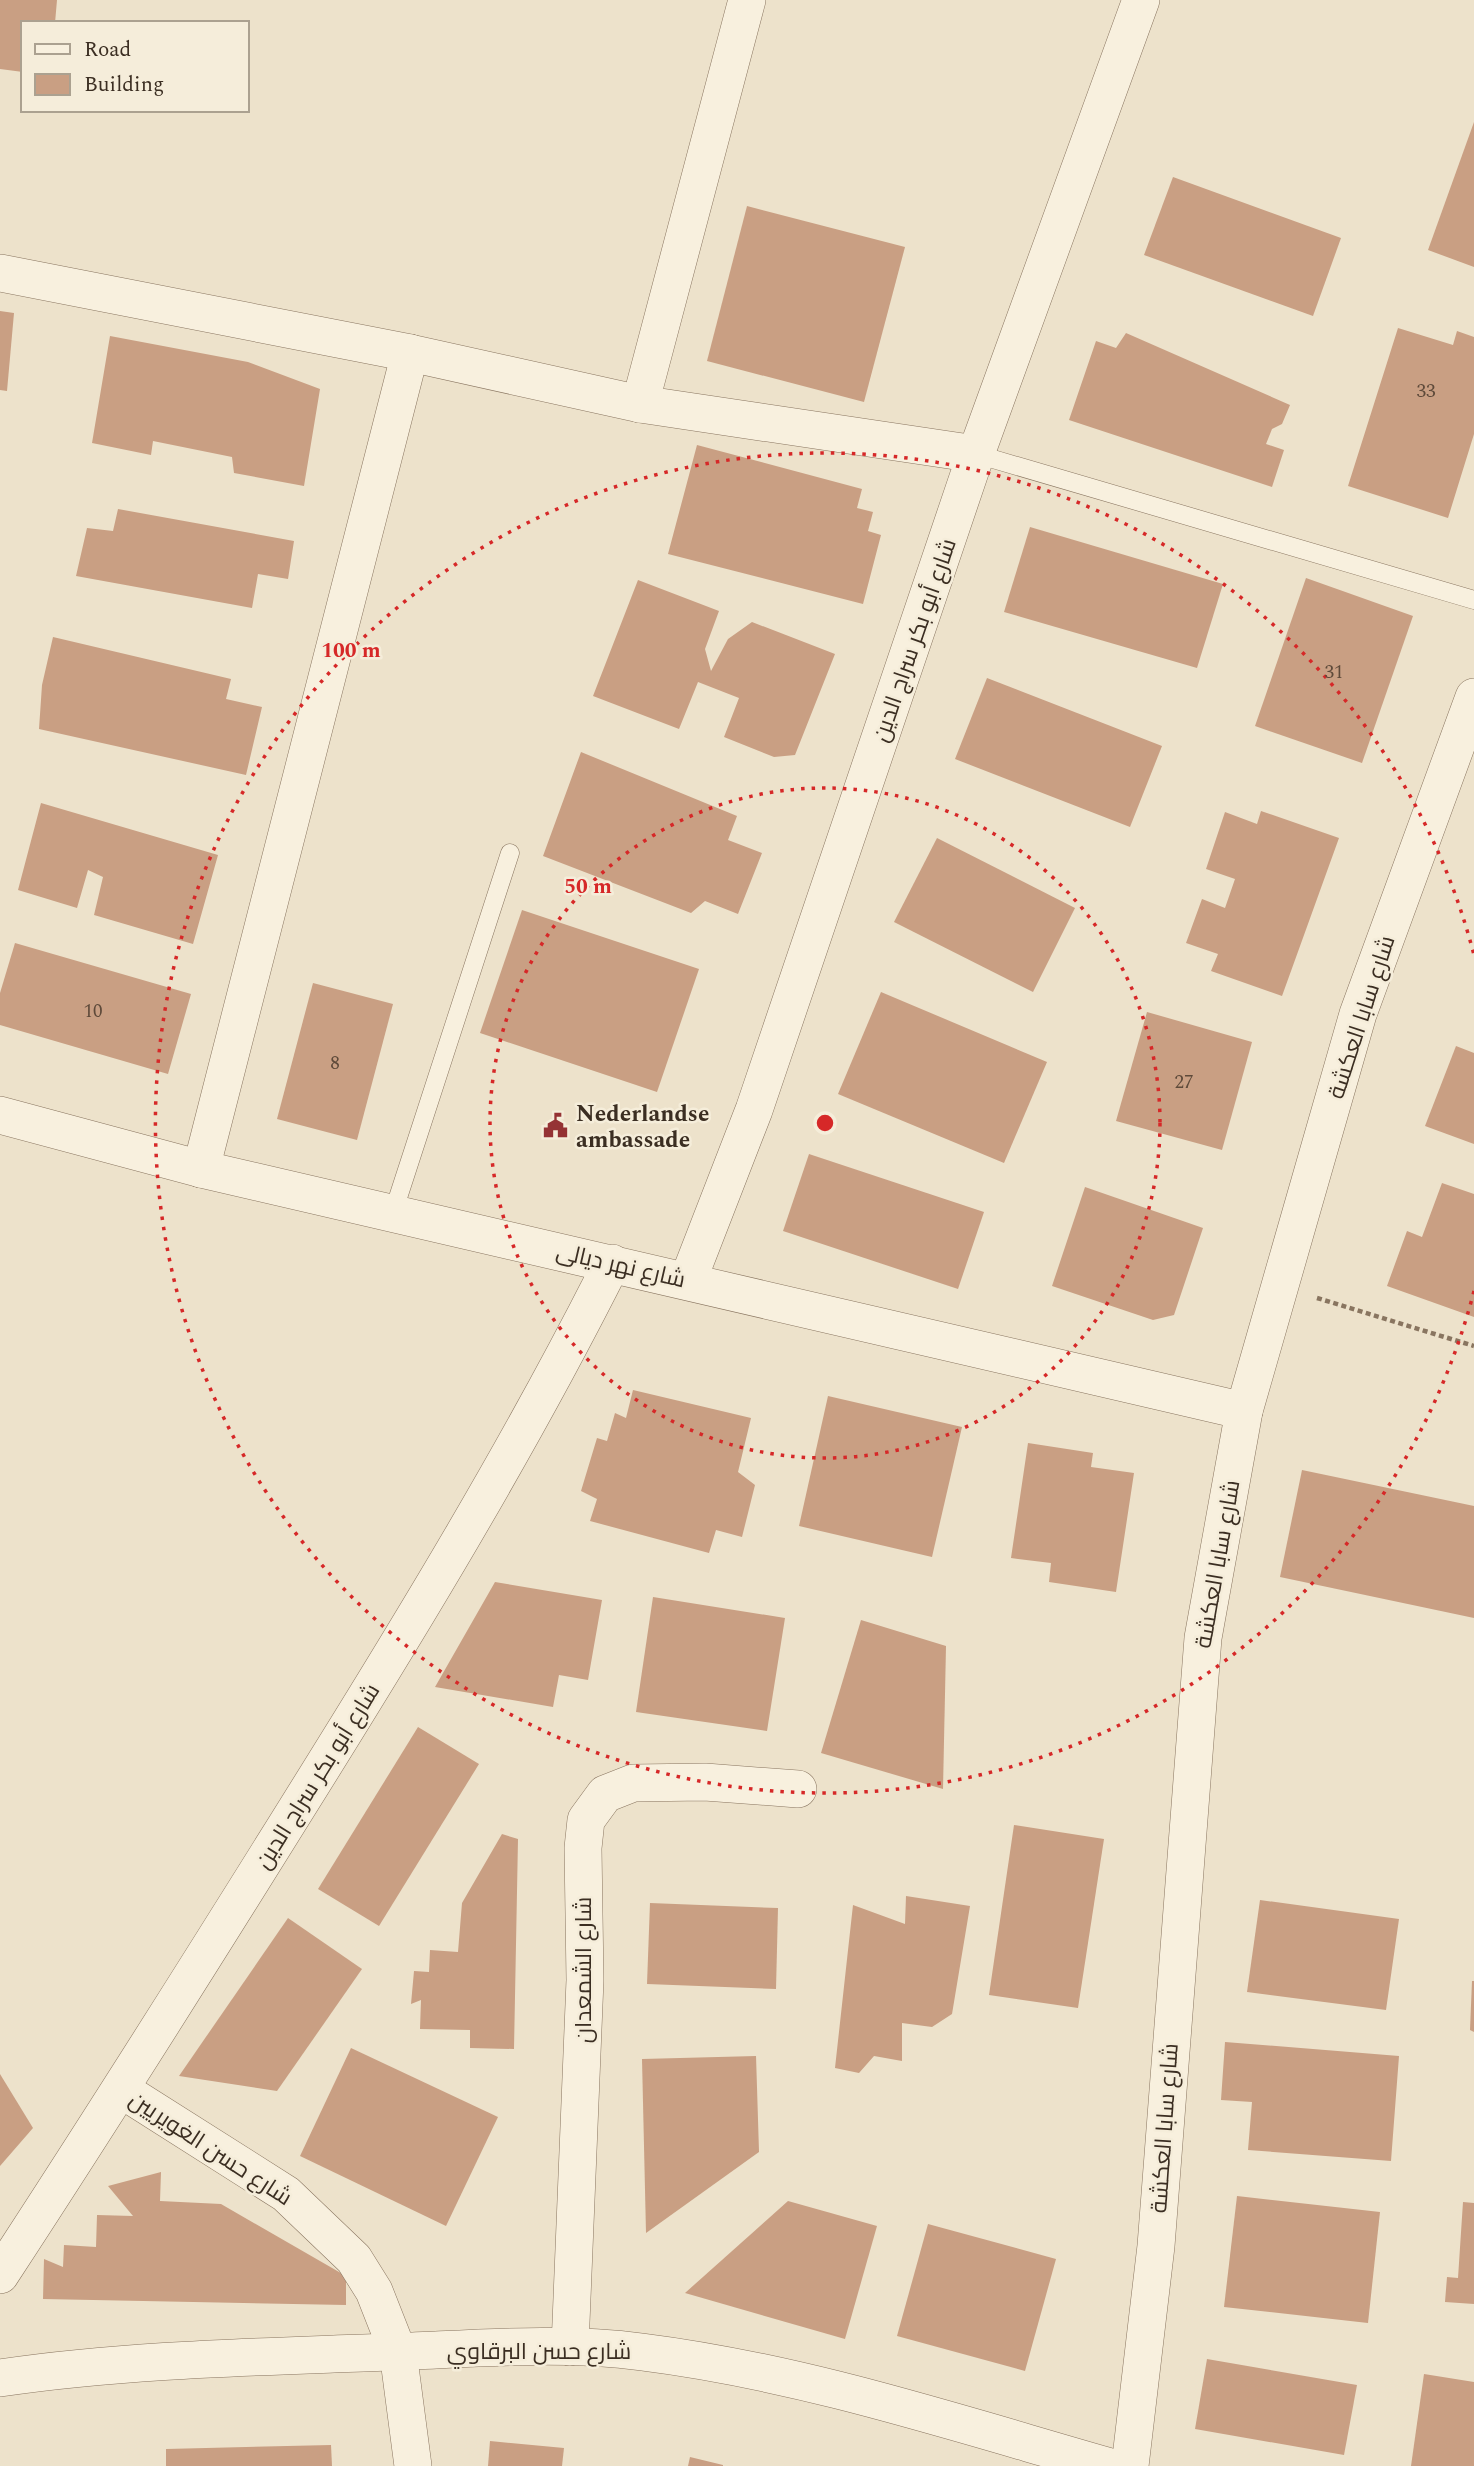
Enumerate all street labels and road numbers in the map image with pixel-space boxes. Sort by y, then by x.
street label: شارع أبو بكر سراج الدين [864,534,967,747]
street label: شارع سابا العكشة [1319,931,1405,1104]
street label: شارع نهر ديالى [553,1235,689,1298]
street label: شارع سابا العكشة [1186,1477,1250,1651]
street label: شارع أبو بكر سراج الدين [247,1677,390,1877]
street label: شارع الشمعدان [567,1897,602,2043]
street label: شارع سابا العكشة [1142,2042,1189,2214]
street label: شارع حسن الغويريين [122,2083,299,2215]
street label: شارع حسن البرقاوي [447,2335,631,2370]

